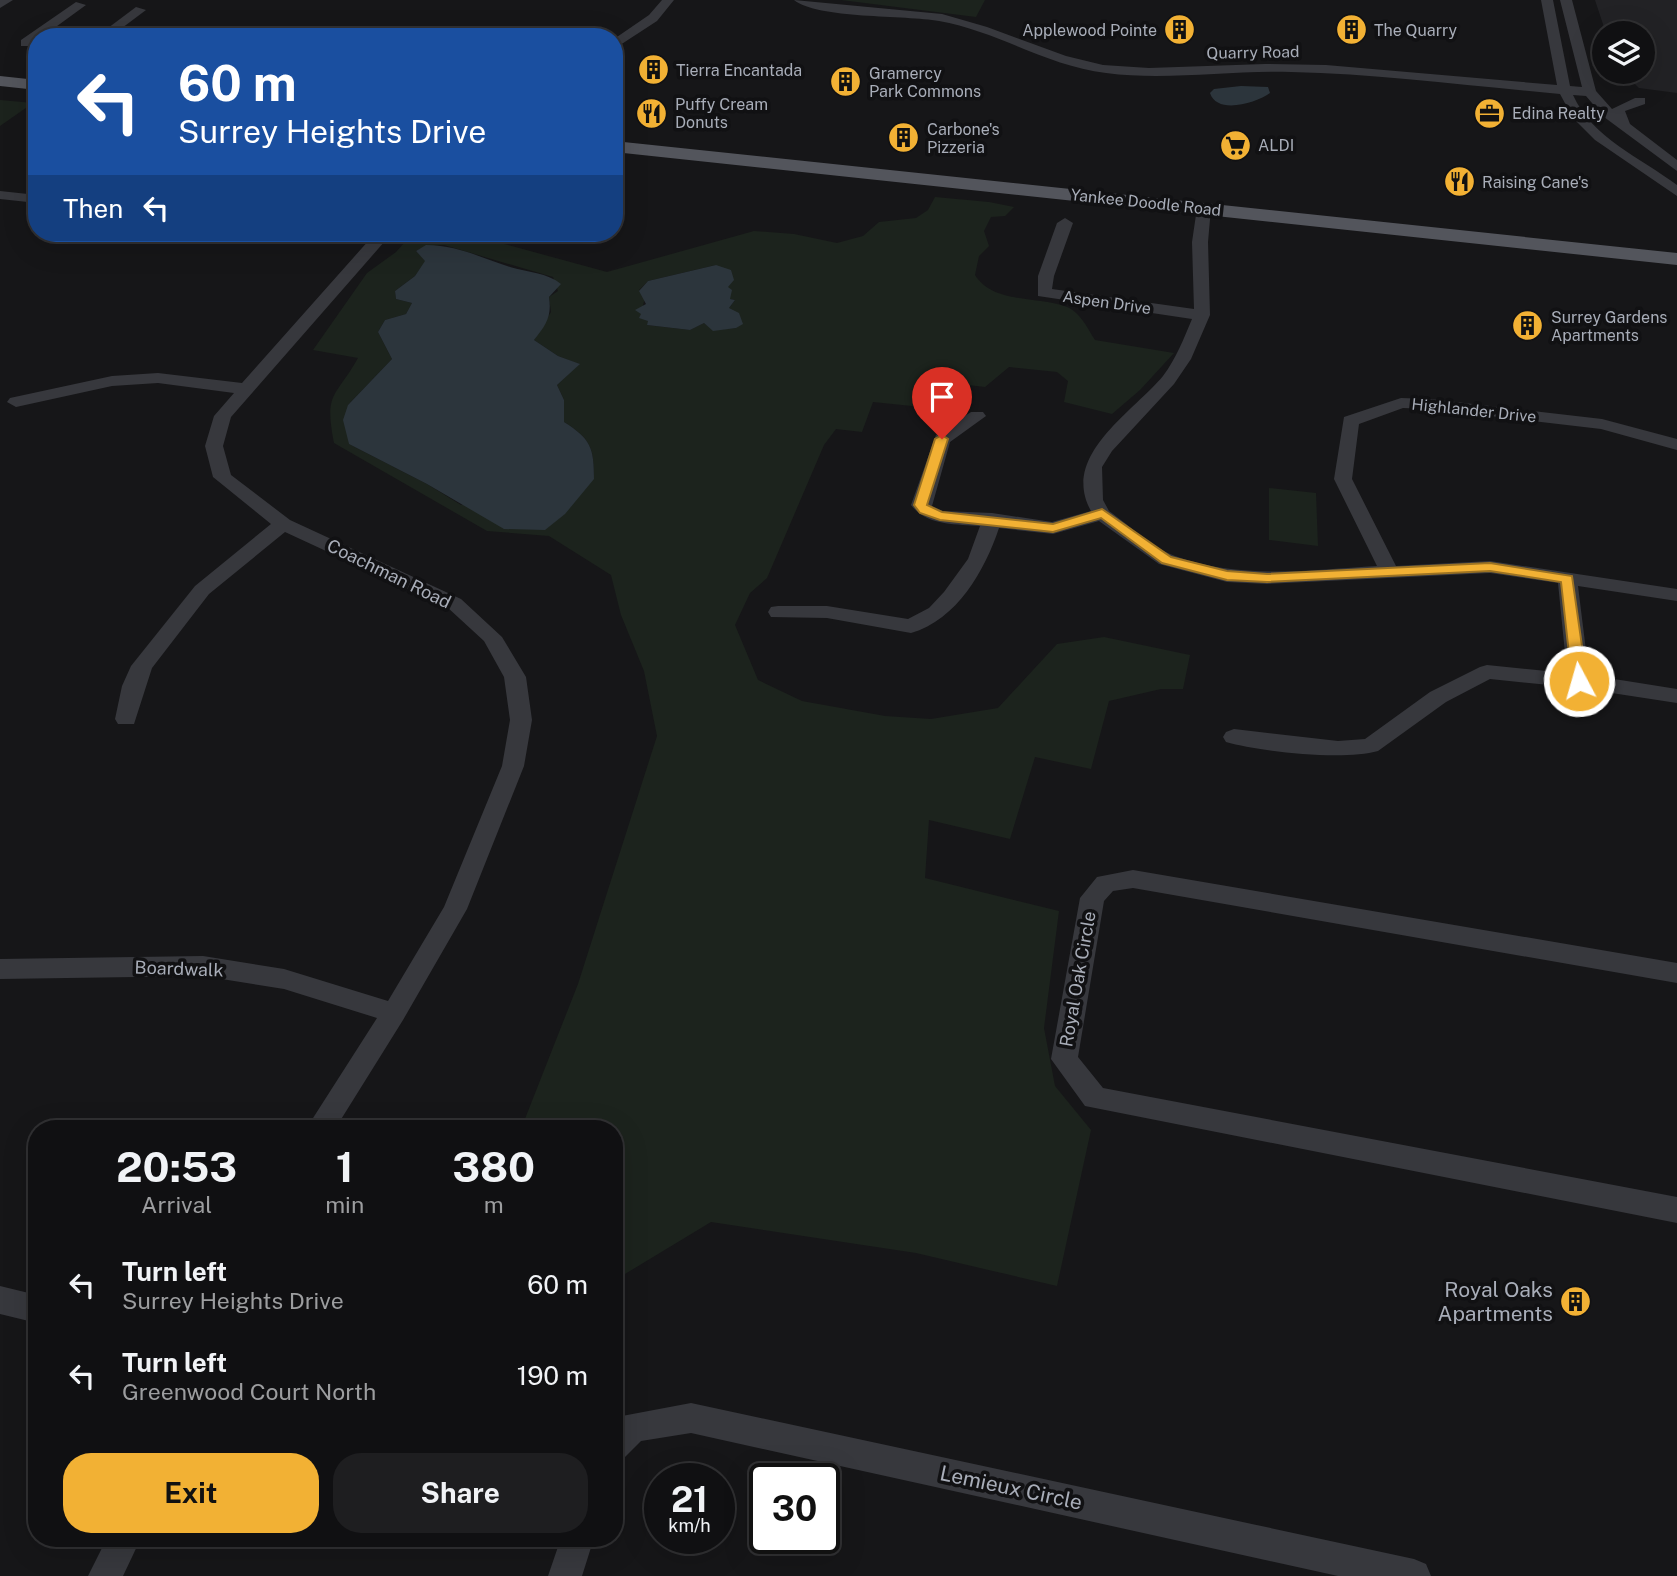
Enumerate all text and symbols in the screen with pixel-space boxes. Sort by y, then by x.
building icon: Applewood Pointe [1163,13,1197,47]
building icon: The Quarry [1334,13,1368,47]
place label: Applewood Pointe [1022,21,1157,40]
place label: The Quarry [1374,21,1457,40]
map controls [1592,21,1655,84]
button: layers [1592,21,1655,84]
street label: Quarry Road [1206,42,1300,63]
building icon: Tierra Encantada [636,53,670,87]
text: 60 m [178,54,297,112]
icon: left [63,56,154,147]
place label: Tierra Encantada [676,61,802,80]
place label: Gramercy Park Commons [869,64,981,101]
building icon: Gramercy Park Commons [829,65,863,99]
place label: Puffy Cream Donuts [675,95,768,132]
restaurant icon: Puffy Cream Donuts [635,96,669,130]
office icon: Edina Realty [1472,96,1506,130]
place label: Edina Realty [1512,104,1605,123]
text: Surrey Heights Drive [178,113,486,150]
place label: Carbone's Pizzeria [927,120,1000,157]
building icon: Carbone's Pizzeria [887,121,921,155]
supermarket icon: ALDI [1218,128,1252,162]
place label: ALDI [1258,136,1294,155]
restaurant icon: Raising Cane's [1442,165,1476,199]
place label: Raising Cane's [1482,173,1589,192]
street label: Yankee Doodle Road [1070,185,1222,220]
icon: left [137,189,175,227]
text: Then [63,193,123,224]
street label: Aspen Drive [1061,287,1152,318]
place label: Surrey Gardens Apartments [1551,308,1667,345]
building icon: Surrey Gardens Apartments [1511,309,1545,343]
pin [912,367,972,439]
icon: arrive [923,378,961,416]
street label: Highlander Drive [1411,395,1537,426]
street label: Coachman Road [324,534,455,613]
position arrow [1542,644,1616,718]
street label: Royal Oak Circle [1055,909,1100,1048]
street label: Boardwalk [134,956,224,981]
text: 20:53 [116,1142,237,1191]
text: 1 [336,1142,354,1191]
text: 380 [452,1142,535,1191]
text: Arrival [141,1191,212,1218]
text: min [325,1191,364,1218]
text: m [484,1191,504,1218]
text: Turn left [122,1256,227,1287]
icon: left [63,1266,101,1304]
text: 60 m [527,1269,588,1300]
place label: Royal Oaks Apartments [1438,1277,1553,1326]
building icon: Royal Oaks Apartments [1559,1285,1593,1319]
text: Surrey Heights Drive [122,1287,344,1314]
text: Turn left [122,1347,227,1378]
icon: left [63,1357,101,1395]
text: 190 m [517,1360,588,1391]
text: Greenwood Court North [122,1378,376,1405]
button: Exit [63,1453,319,1533]
button: Share [333,1453,588,1533]
street label: Lemieux Circle [938,1460,1085,1515]
speed limit sign: 30 [749,1463,840,1554]
text: 21 [671,1479,708,1520]
text: km/h [668,1515,711,1536]

